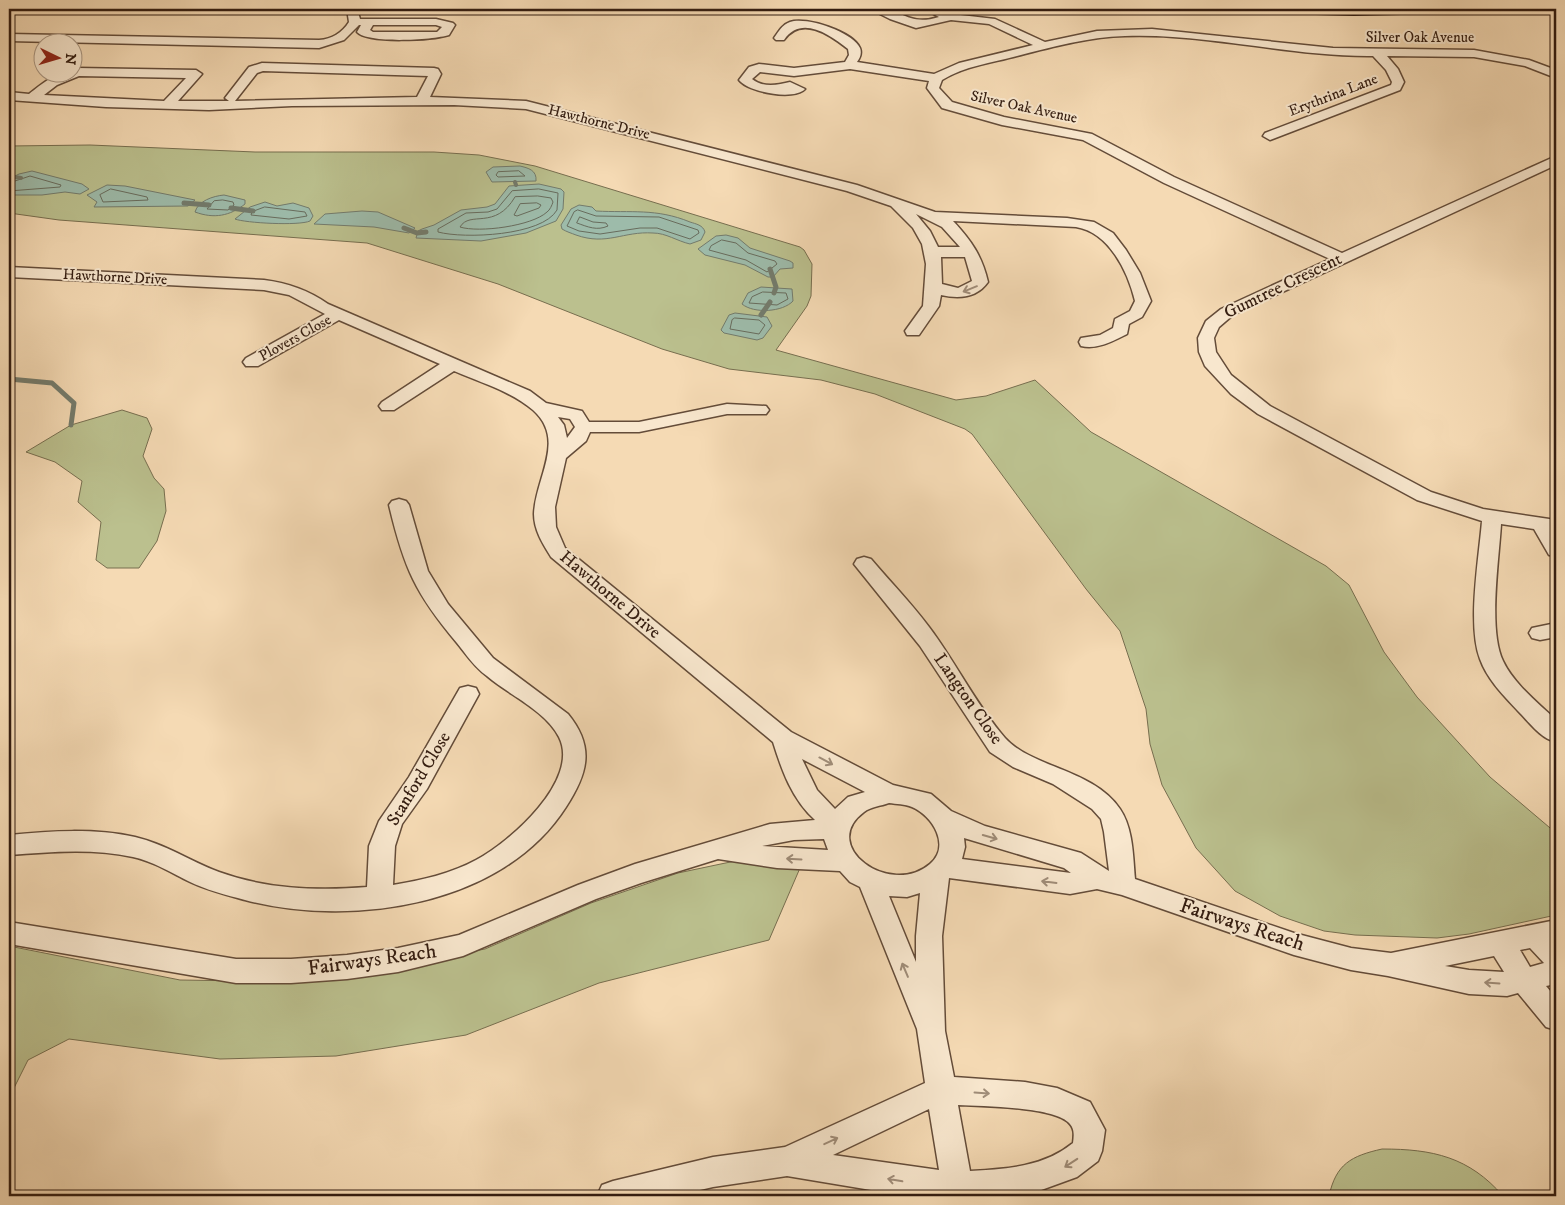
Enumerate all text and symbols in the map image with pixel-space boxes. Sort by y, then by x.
street label: Silver Oak Avenue [1366,28,1474,47]
north arrow [32,32,82,82]
text: N [60,53,79,66]
street label: Erythrina Lane [1286,69,1380,121]
street label: Silver Oak Avenue [969,86,1079,128]
street label: Hawthorne Drive [546,100,652,144]
street label: Gumtree Crescent [1221,248,1346,324]
street label: Hawthorne Drive [62,265,168,289]
one-way arrow [962,285,977,294]
street label: Plovers Close [255,310,335,366]
street label: Hawthorne Drive [555,546,665,644]
street label: Langton Close [929,649,1007,749]
street label: Stanford Close [382,728,456,830]
one-way arrow [818,756,833,766]
one-way arrow [981,832,997,842]
one-way arrow [787,854,803,864]
one-way arrow [1041,877,1057,887]
street label: Fairways Reach [1176,893,1308,957]
street label: Fairways Reach [306,938,438,982]
one-way arrow [900,963,910,978]
one-way arrow [1484,979,1500,988]
one-way arrow [974,1088,990,1097]
one-way arrow [823,1135,838,1145]
one-way arrow [1064,1158,1078,1168]
one-way arrow [887,1174,903,1184]

